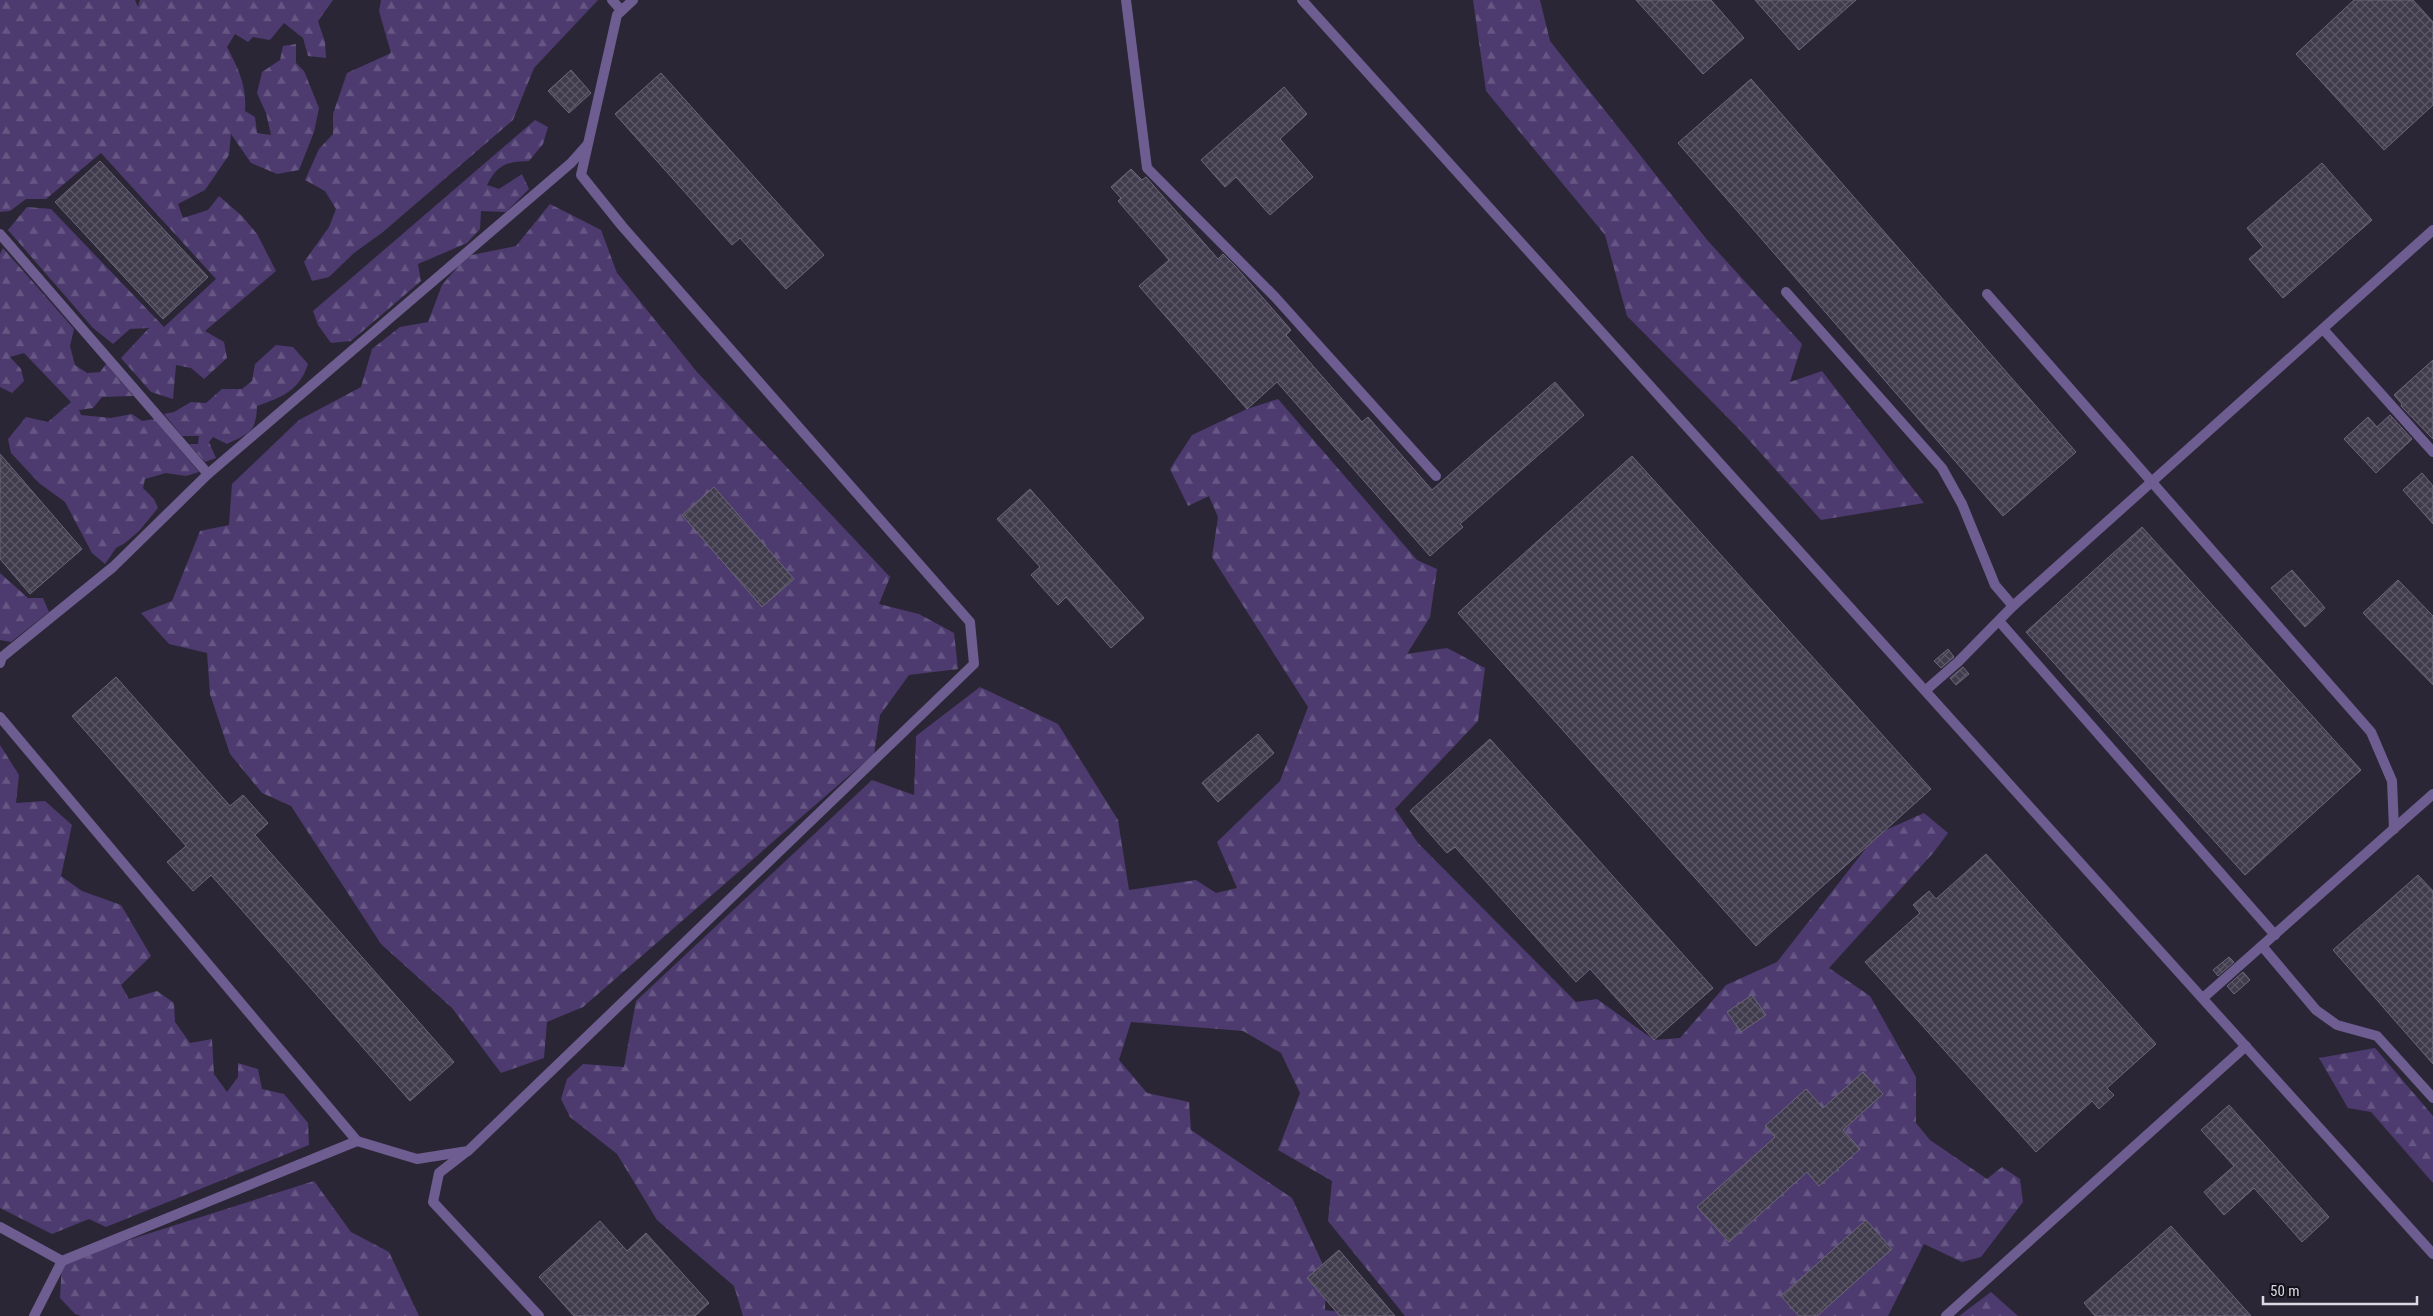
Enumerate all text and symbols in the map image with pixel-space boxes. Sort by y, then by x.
scale bar [2263,1274,2417,1306]
text: 50 m [2270,1282,2300,1300]

